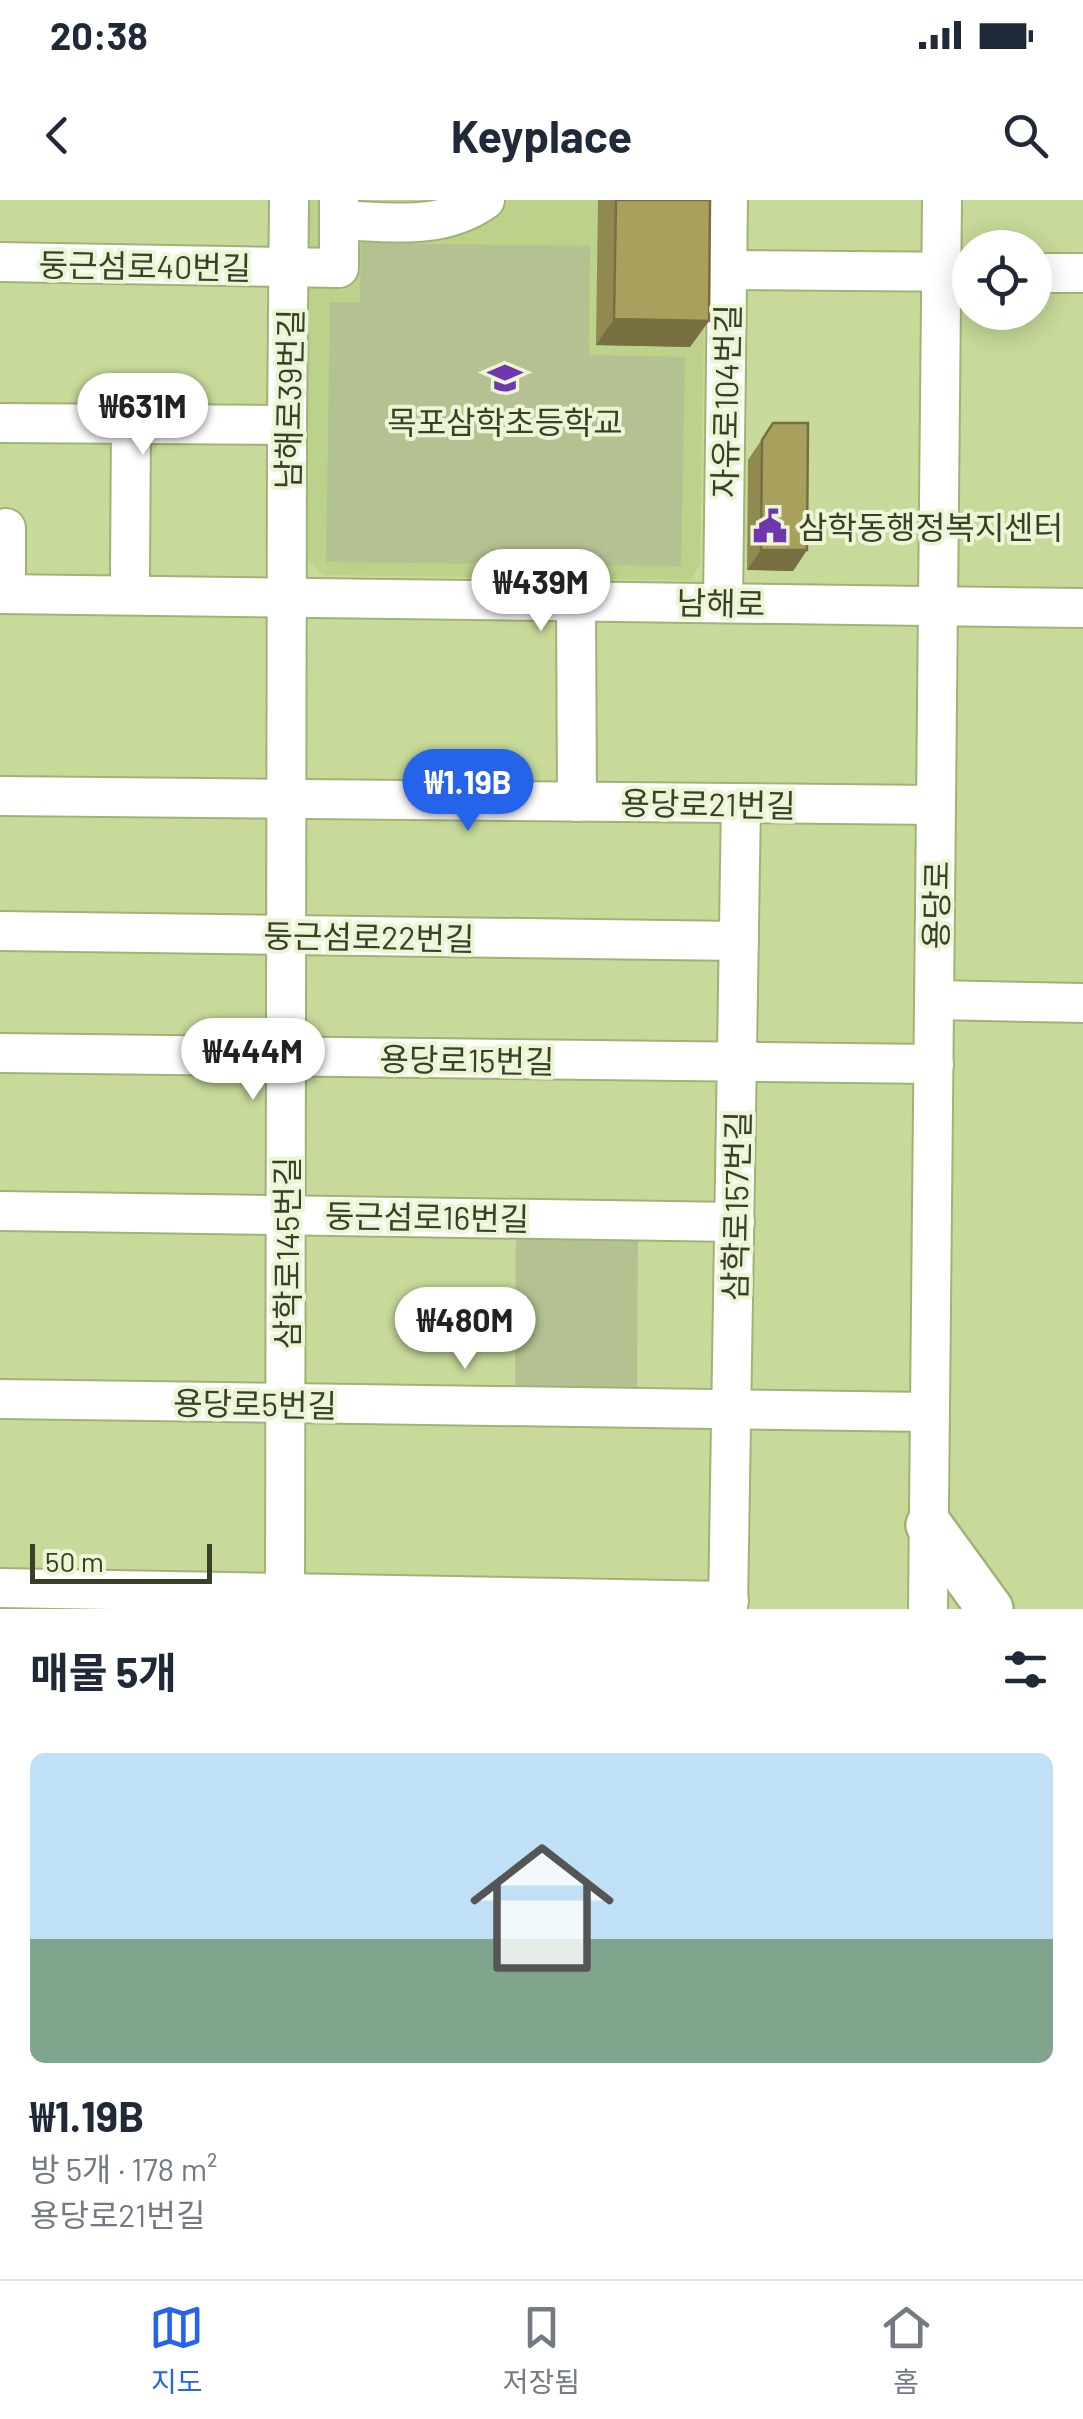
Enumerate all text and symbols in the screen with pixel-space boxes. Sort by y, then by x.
text: 20:38 [50,12,148,58]
icon: back [30,108,85,163]
text: Keyplace [451,108,632,162]
icon: search [998,108,1053,163]
map controls [952,230,1052,330]
button: locate [952,230,1052,330]
street label: 둥근섬로40번길 [39,244,251,286]
street label: 자유로104번길 [704,304,746,498]
street label: 남해로39번길 [267,309,309,489]
school or university icon: 목포삼학초등학교 [486,359,524,397]
pin: ₩631M [73,373,213,458]
text: ₩631M [99,386,187,424]
place label: 목포삼학초등학교 [387,402,623,440]
public building icon: 삼학동행정복지센터 [751,507,789,545]
place label: 삼학동행정복지센터 [798,507,1063,545]
pin: ₩439M [471,549,611,634]
text: ₩439M [493,562,589,600]
street label: 남해로 [677,582,765,622]
pin: ₩1.19B [387,749,549,834]
text: ₩1.19B [424,762,512,800]
street label: 용당로21번길 [620,782,796,824]
street label: 용당로 [915,861,955,949]
street label: 둥근섬로22번길 [263,915,475,957]
pin: ₩444M [183,1018,323,1103]
text: ₩444M [203,1031,303,1069]
street label: 용당로15번길 [379,1038,555,1080]
street label: 삼학로157번길 [714,1111,756,1301]
street label: 삼학로145번길 [267,1157,305,1349]
street label: 둥근섬로16번길 [325,1195,529,1237]
pin: ₩480M [395,1287,535,1372]
text: ₩480M [417,1300,513,1338]
street label: 용당로5번길 [173,1383,337,1423]
scale bar [30,1539,212,1584]
text: 50 m [45,1544,104,1578]
icon: filters [998,1642,1053,1697]
text: 매물 5개 [30,1646,177,1696]
icon: home [452,1818,632,1998]
text: ₩1.19B [30,2090,144,2140]
text: 방 5개 · 178 m² [30,2149,218,2187]
text: 용당로21번길 [30,2195,205,2233]
tab: 지도 [149,2300,204,2400]
tab: 저장됨 [503,2300,580,2400]
tab: 홈 [879,2300,934,2400]

